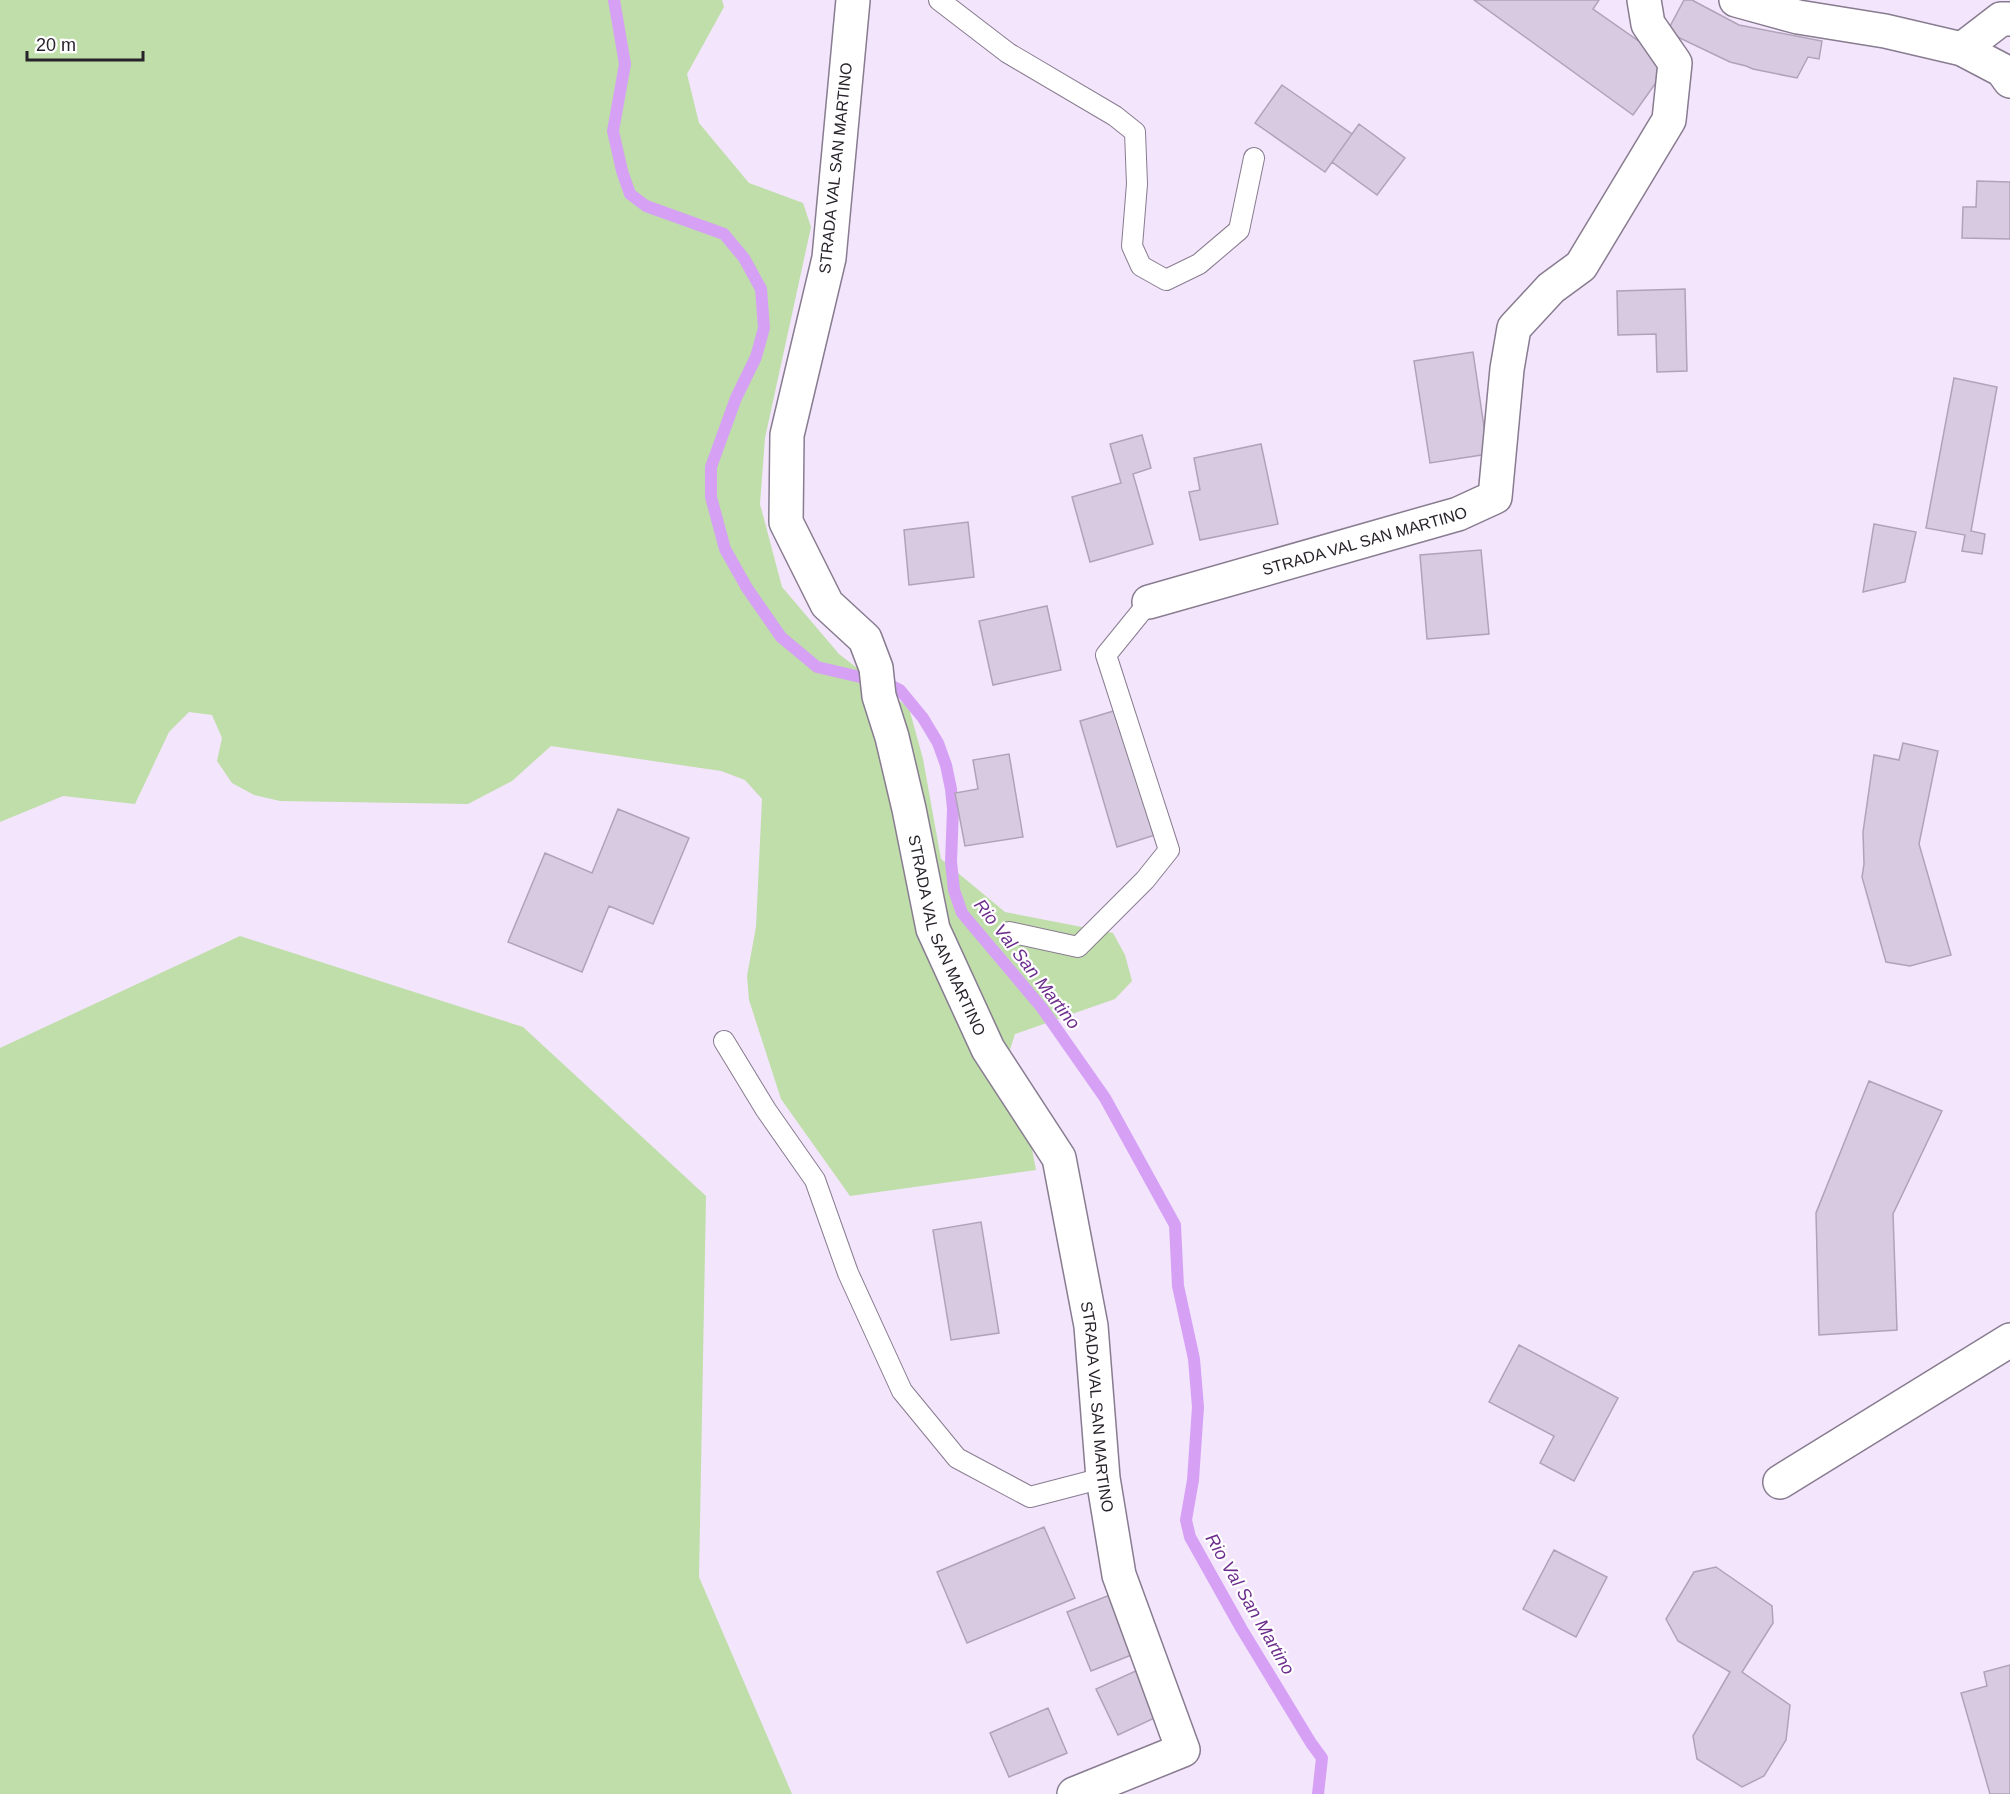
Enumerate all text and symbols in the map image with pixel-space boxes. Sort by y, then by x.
scale bar [27,24,142,62]
text: 20 m [36,35,76,55]
street label: STRADA VAL SAN MARTINO [816,62,855,274]
street label: STRADA VAL SAN MARTINO [1260,503,1470,578]
street label: STRADA VAL SAN MARTINO [905,833,989,1038]
water label: Rio Val San Martino [970,895,1084,1033]
street label: STRADA VAL SAN MARTINO [1077,1300,1117,1514]
water label: Rio Val San Martino [1201,1530,1299,1678]

